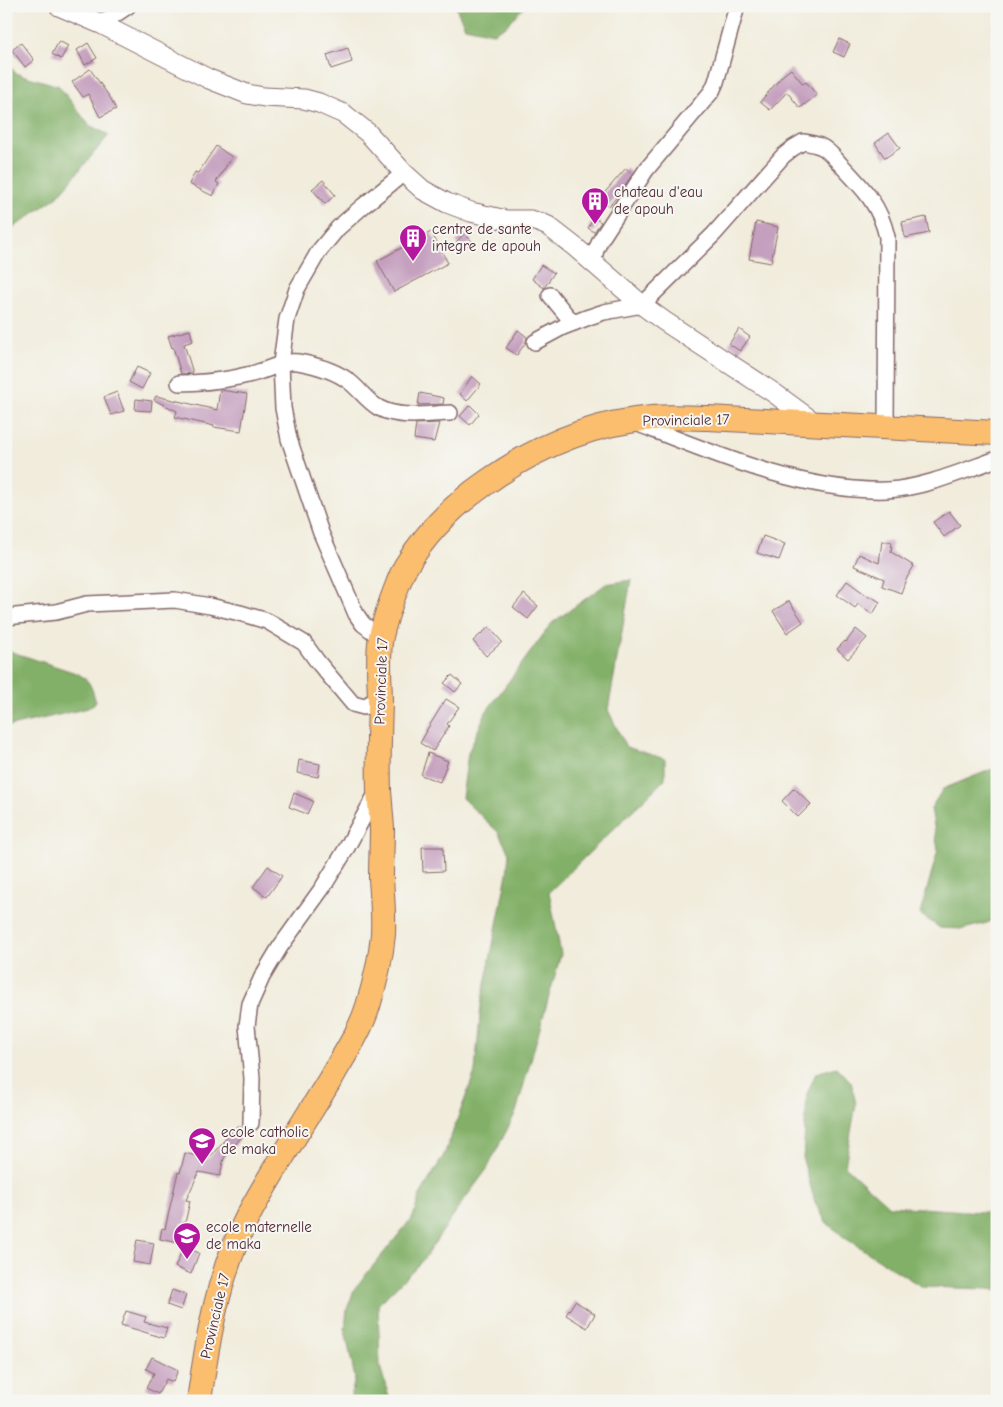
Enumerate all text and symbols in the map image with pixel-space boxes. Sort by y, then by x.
place label: chateau d'eau de apouh [614,183,703,218]
building icon: chateau d'eau de apouh [580,186,610,225]
place label: centre de sante integre de apouh [432,220,541,255]
building icon: centre de sante integre de apouh [398,223,428,262]
street label: Provinciale 17 [642,410,730,430]
street label: Provinciale 17 [370,637,392,725]
place label: ecole catholic de maka [221,1123,309,1158]
school or university icon: ecole catholic de maka [187,1126,217,1165]
place label: ecole maternelle de maka [206,1218,312,1253]
school or university icon: ecole maternelle de maka [172,1221,202,1260]
street label: Provinciale 17 [196,1272,234,1360]

